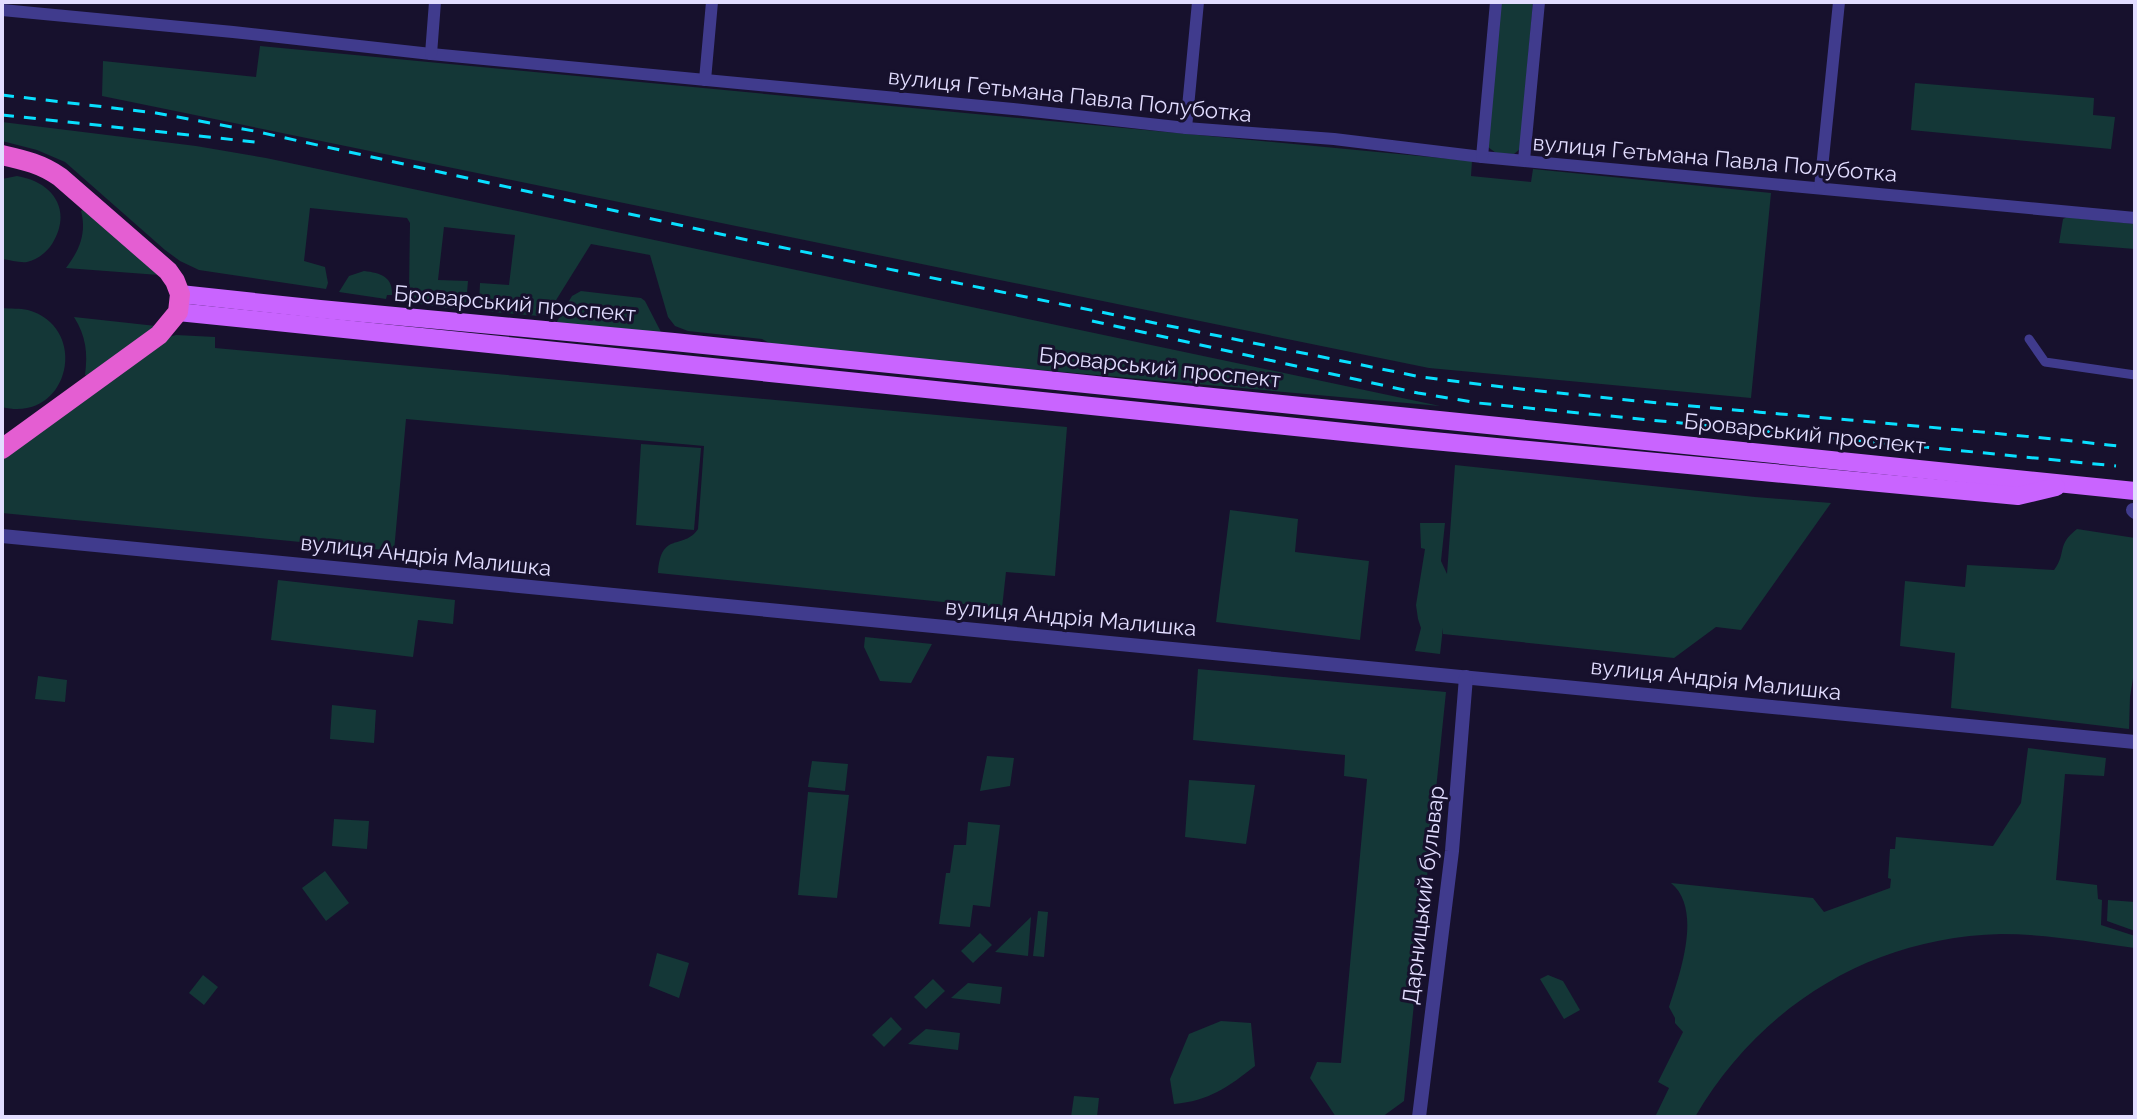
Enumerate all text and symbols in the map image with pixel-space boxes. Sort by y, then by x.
street label: вулиця Гетьмана Павла Полуботка [887,63,1253,127]
street label: вулиця Гетьмана Павла Полуботка [1532,129,1898,187]
street label: Броварський проспект [393,279,638,327]
street label: Броварський проспект [1038,341,1283,393]
street label: Броварський проспект [1683,407,1928,459]
street label: вулиця Андрія Малишка [299,529,553,581]
street label: вулиця Андрія Малишка [944,593,1198,641]
street label: вулиця Андрія Малишка [1589,653,1843,705]
street label: Дарницький бульвар [1397,784,1449,1006]

